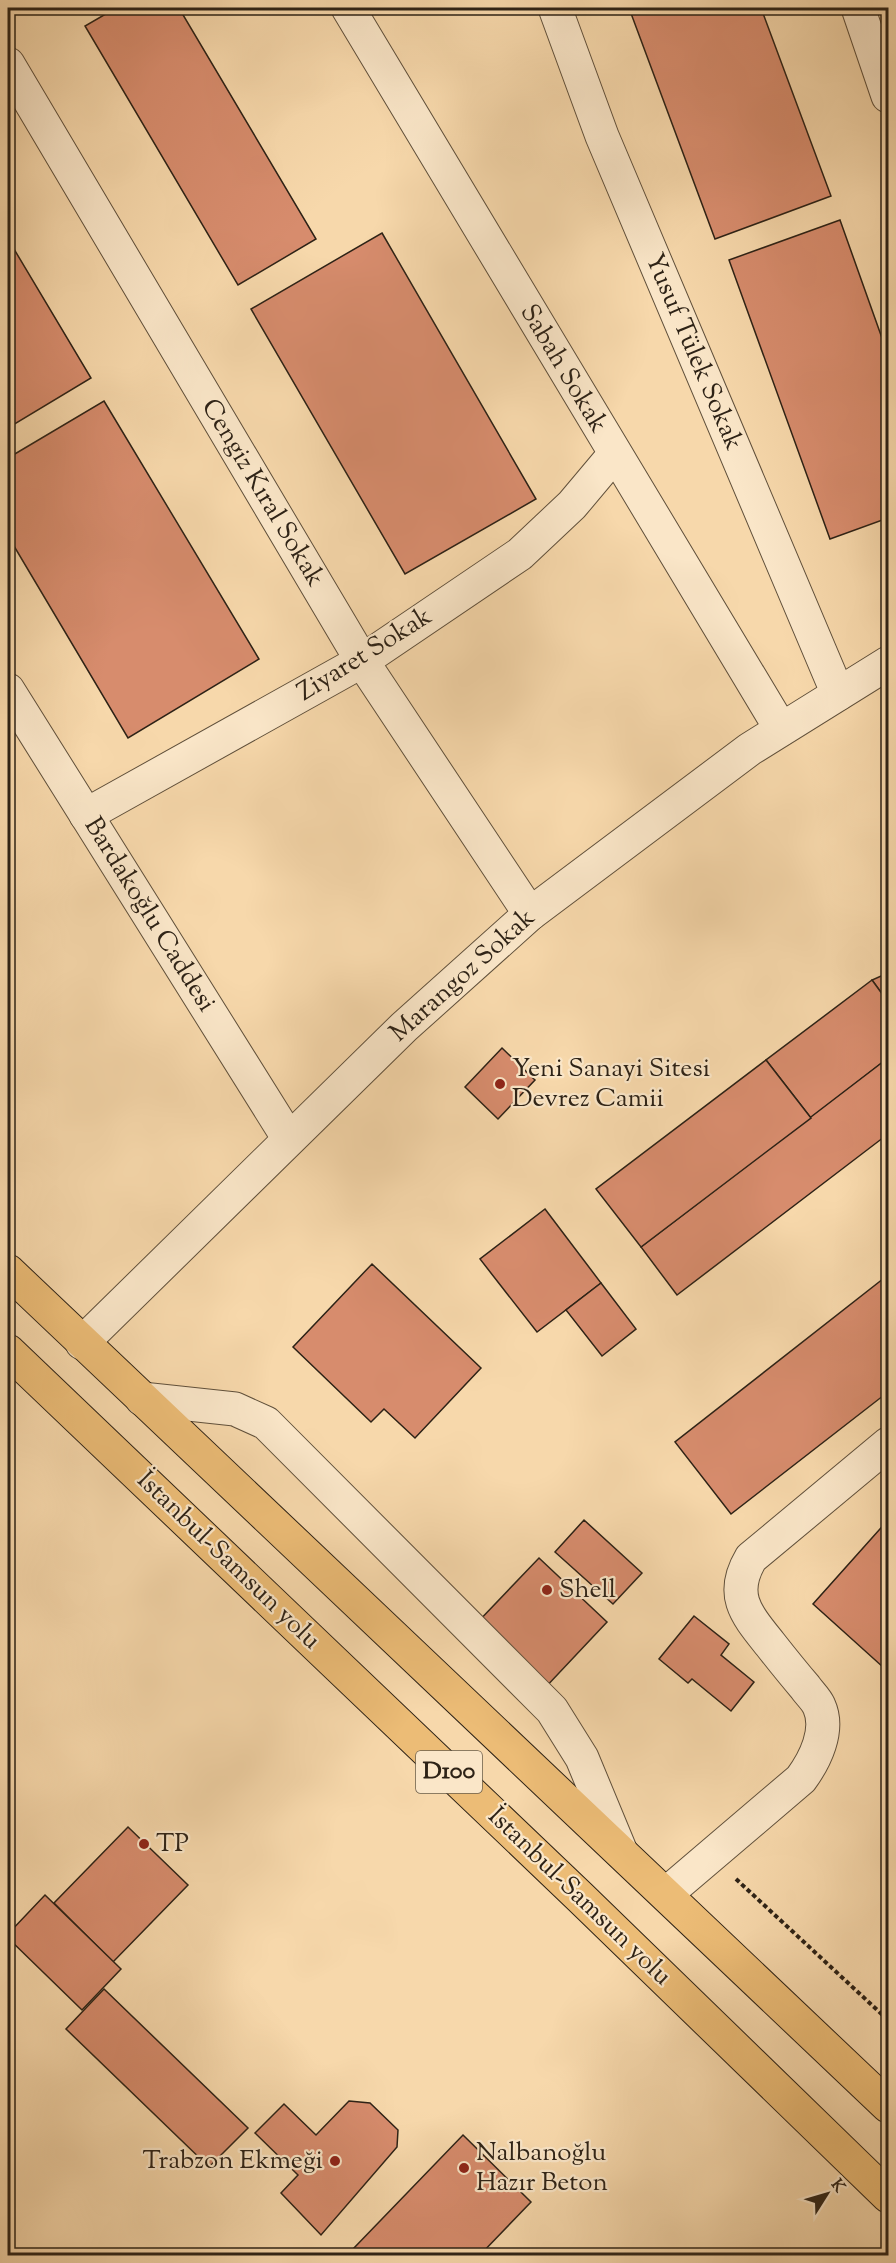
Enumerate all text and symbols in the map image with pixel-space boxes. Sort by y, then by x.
street label: Yusuf Tülek Sokak [635,248,751,456]
street label: Sabah Sokak [510,298,616,440]
street label: Cengiz Kıral Sokak [191,392,333,594]
street label: Ziyaret Sokak [291,599,439,711]
street label: Bardakoğlu Caddesi [74,810,224,1020]
street label: Marangoz Sokak [382,901,544,1051]
place label: Yeni Sanayi Sitesi Devrez Camii [512,1051,710,1118]
marker: Yeni Sanayi Sitesi Devrez Camii [493,1077,507,1091]
street label: İstanbul-Samsun yolu [128,1463,328,1659]
place label: Shell [559,1572,616,1609]
marker: Shell [540,1583,554,1597]
road number: D100 [416,1751,482,1793]
street label: İstanbul-Samsun yolu [479,1799,679,1995]
place label: TP [156,1826,189,1863]
marker: TP [137,1837,151,1851]
place label: Nalbanoğlu Hazır Beton [476,2135,608,2202]
place label: Trabzon Ekmeği [143,2143,323,2180]
marker: Trabzon Ekmeği [328,2154,342,2168]
marker: Nalbanoğlu Hazır Beton [457,2161,471,2175]
north arrow [797,2164,857,2224]
text: K [824,2175,850,2198]

